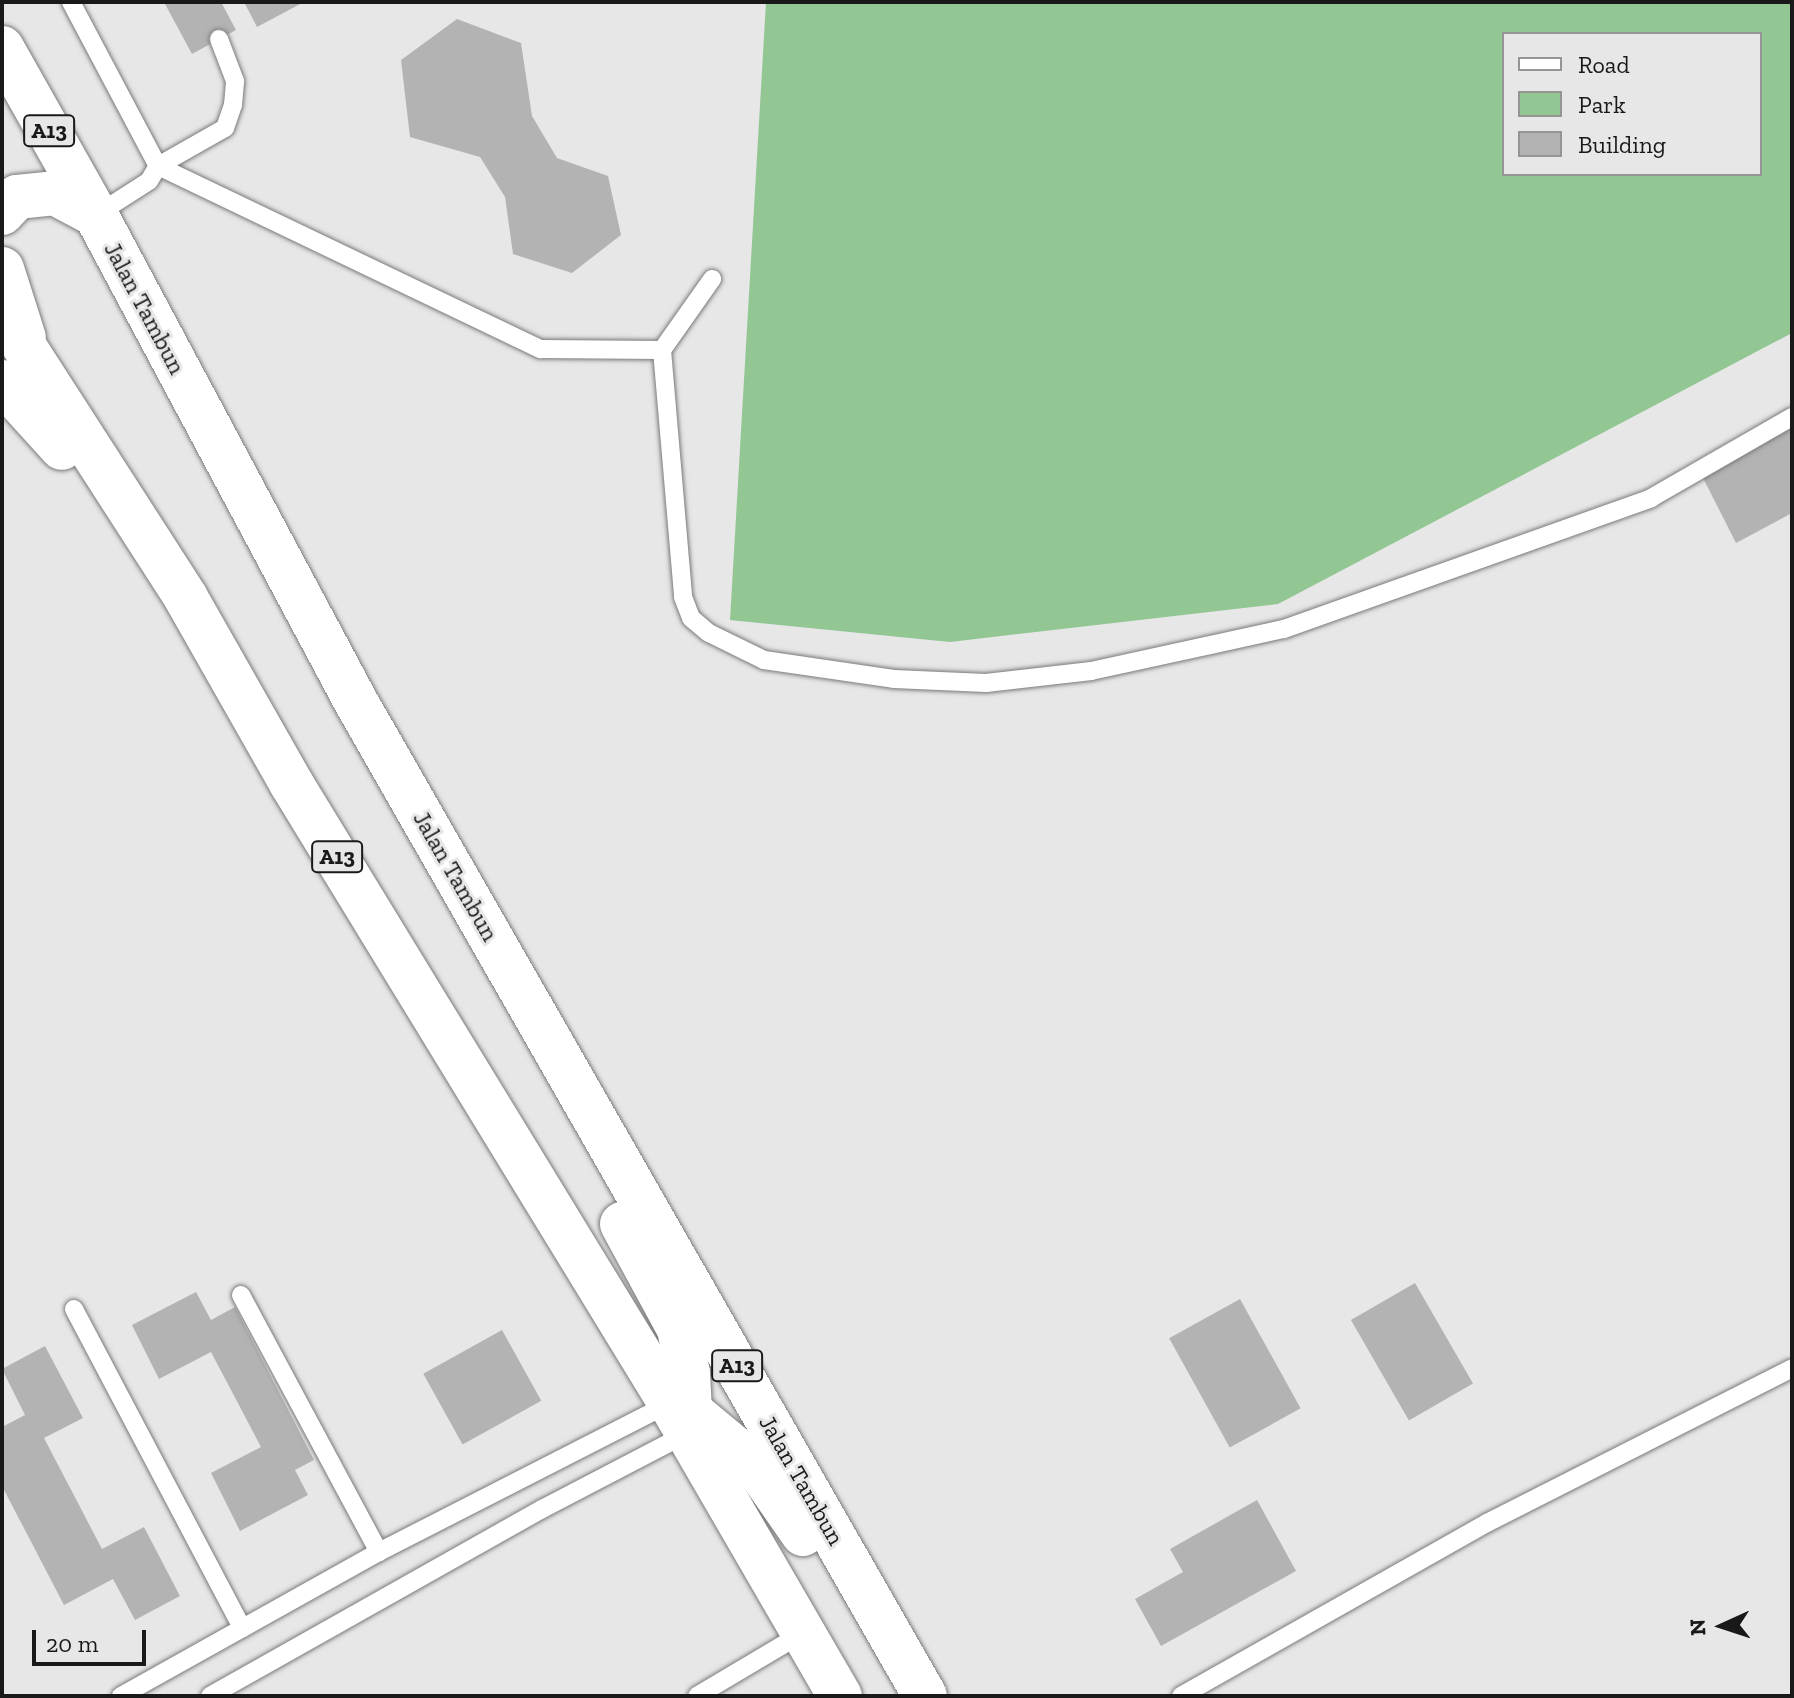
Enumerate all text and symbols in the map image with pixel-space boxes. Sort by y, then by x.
legend [1502,32,1762,176]
text: Road [1578,50,1630,79]
text: Park [1578,90,1626,119]
road number: A13 [23,113,75,149]
text: Building [1578,130,1666,159]
street label: Jalan Tambun [98,237,192,379]
street label: Jalan Tambun [407,806,505,946]
road number: A13 [311,839,363,875]
road number: A13 [711,1348,763,1384]
street label: Jalan Tambun [753,1410,851,1550]
north arrow [1682,1586,1762,1666]
scale bar [36,1614,150,1664]
text: N [1684,1618,1711,1636]
text: 20 m [46,1629,98,1658]

